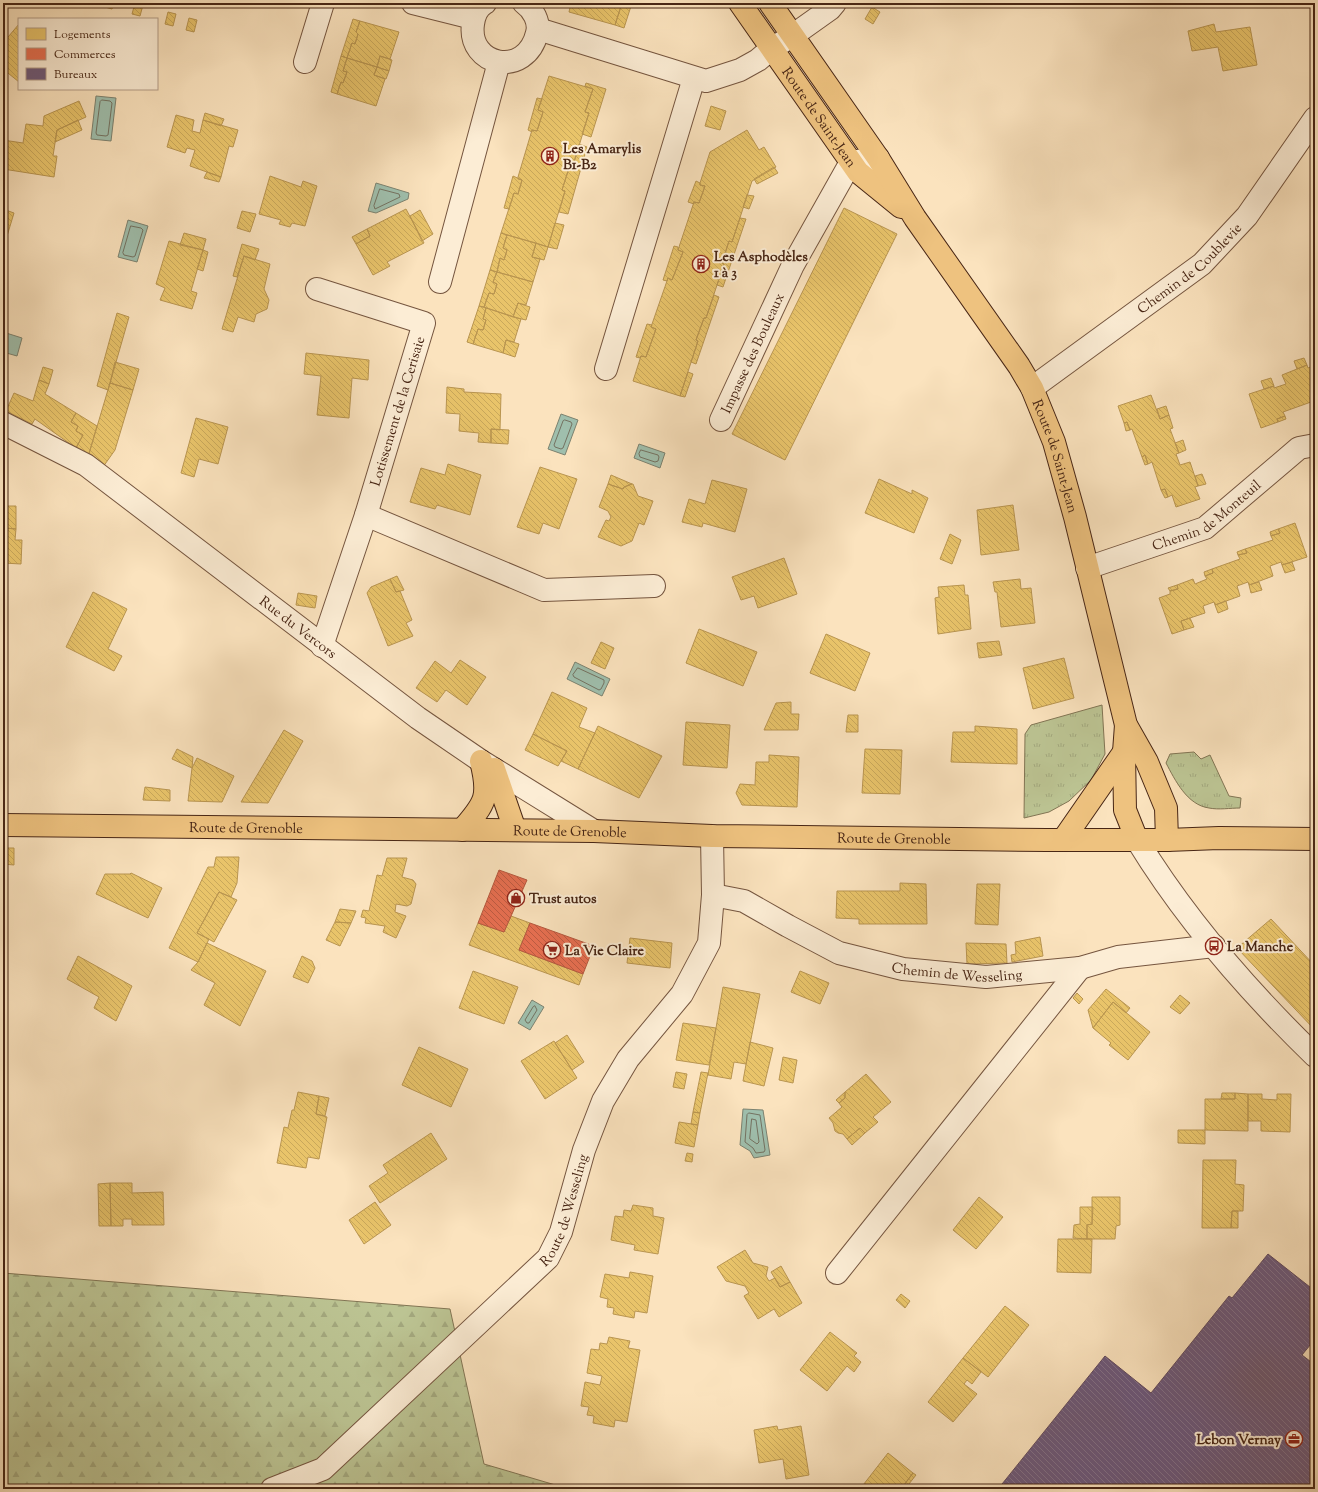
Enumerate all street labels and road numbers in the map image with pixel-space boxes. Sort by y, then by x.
street label: Route de Saint-Jean [776,64,860,172]
street label: Chemin de Coublevie [1134,219,1247,320]
street label: Impasse des Bouleaux [717,290,791,417]
street label: Lotissement de la Cerisaie [367,334,431,489]
street label: Route de Saint-Jean [1026,397,1081,516]
street label: Chemin de Monteuil [1150,476,1266,557]
street label: Rue du Vercors [254,592,340,664]
street label: Route de Grenoble [189,819,303,840]
street label: Route de Grenoble [513,822,627,844]
street label: Route de Grenoble [837,829,951,851]
street label: Chemin de Wesseling [889,958,1023,989]
street label: Route de Wesseling [536,1152,594,1272]

